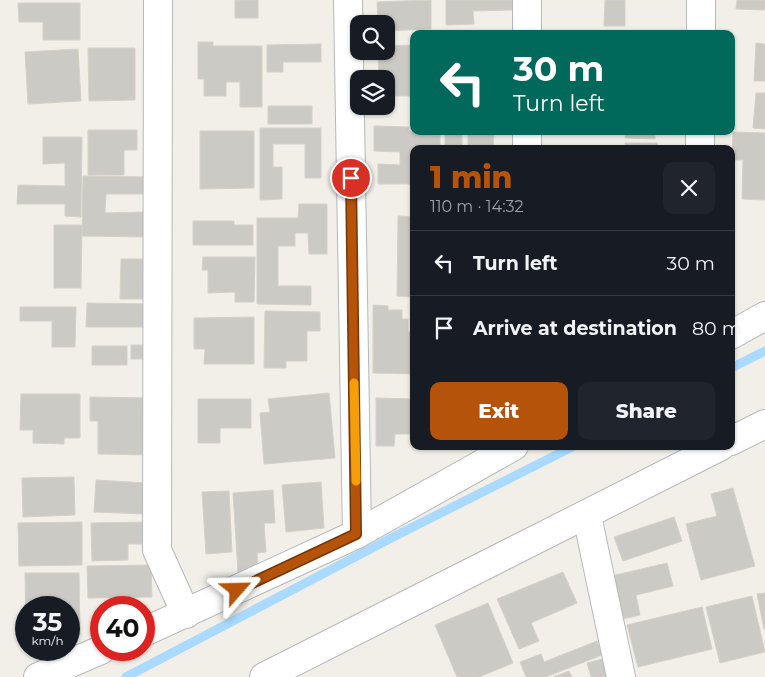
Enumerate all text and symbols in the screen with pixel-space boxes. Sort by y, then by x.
map controls [350,15,395,115]
button: search [350,15,395,60]
text: 30 m [513,47,604,90]
icon: left [430,50,495,115]
button: layers [350,70,395,115]
text: Turn left [513,90,605,117]
pin [330,157,372,199]
text: 1 min [430,159,513,196]
button: close [663,162,715,214]
icon: arrive [337,164,365,192]
text: 110 m · 14:32 [430,197,524,216]
icon: left [430,249,458,277]
text: Turn left [473,252,558,275]
text: 30 m [667,252,715,275]
icon: arrive [430,314,458,342]
text: Arrive at destination [473,317,677,340]
text: 80 m [692,317,742,340]
button: Exit [430,382,568,440]
button: Share [578,382,715,440]
position arrow [210,563,262,615]
speed limit sign: 40 [90,596,155,661]
text: 35 [33,607,62,637]
text: km/h [31,633,64,648]

